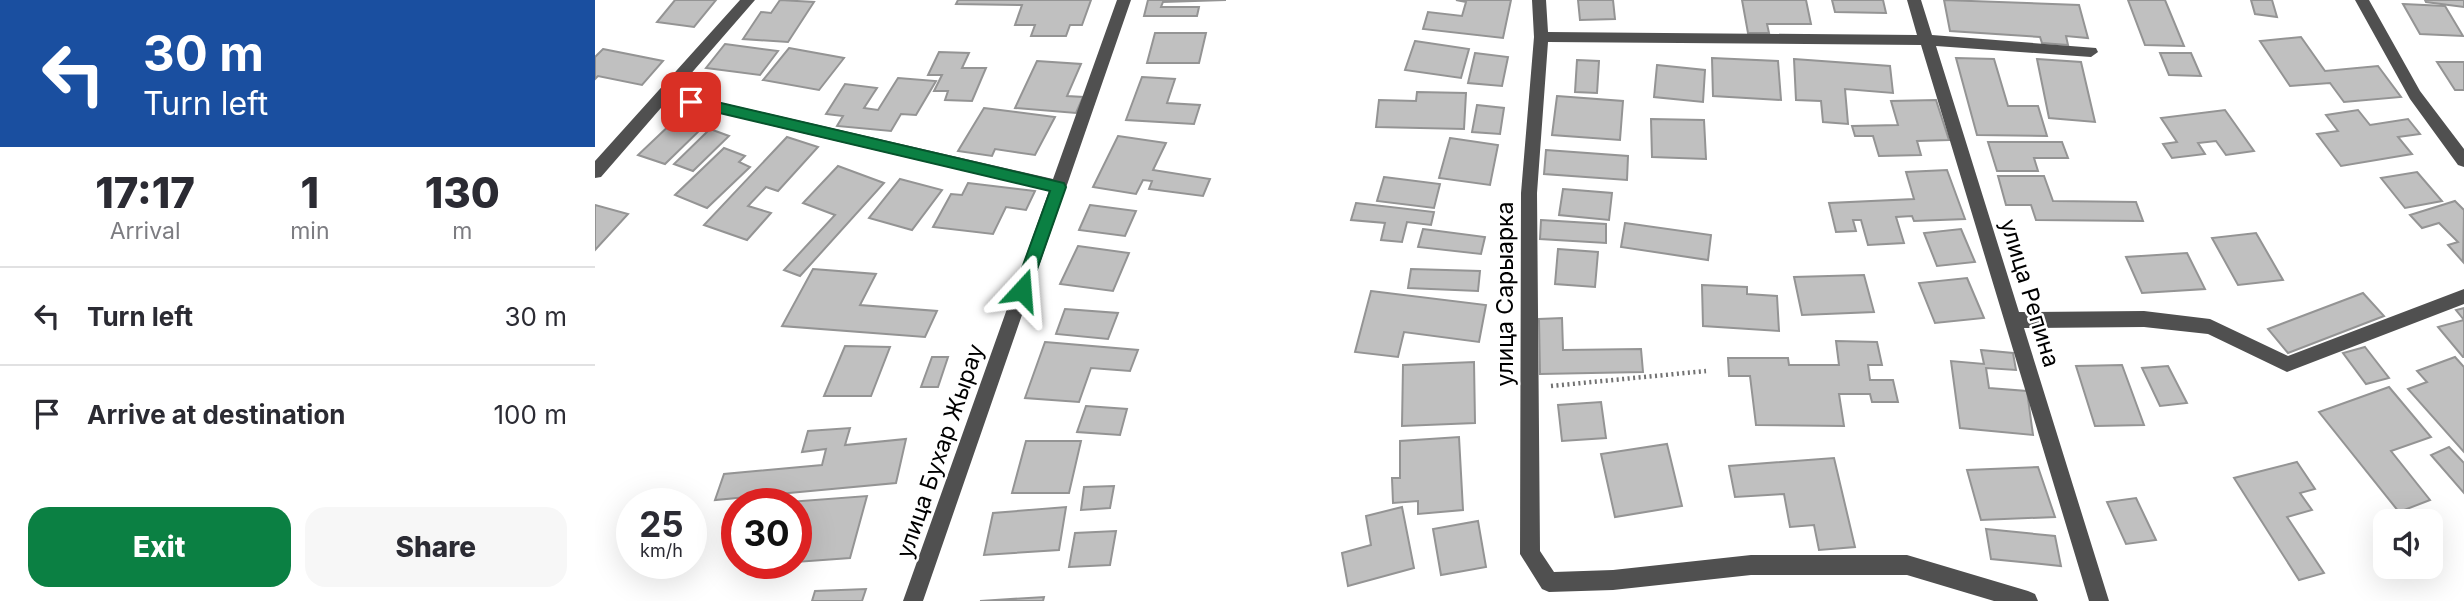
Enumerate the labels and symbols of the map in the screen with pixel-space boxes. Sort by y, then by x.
pin [661,72,721,132]
street label: улица Сарыарка [1491,202,1519,386]
street label: улица Репина [1994,216,2066,370]
position arrow [985,253,1059,327]
street label: улица Бухар Жырау [890,340,990,562]
speed limit sign: 30 [721,488,812,579]

